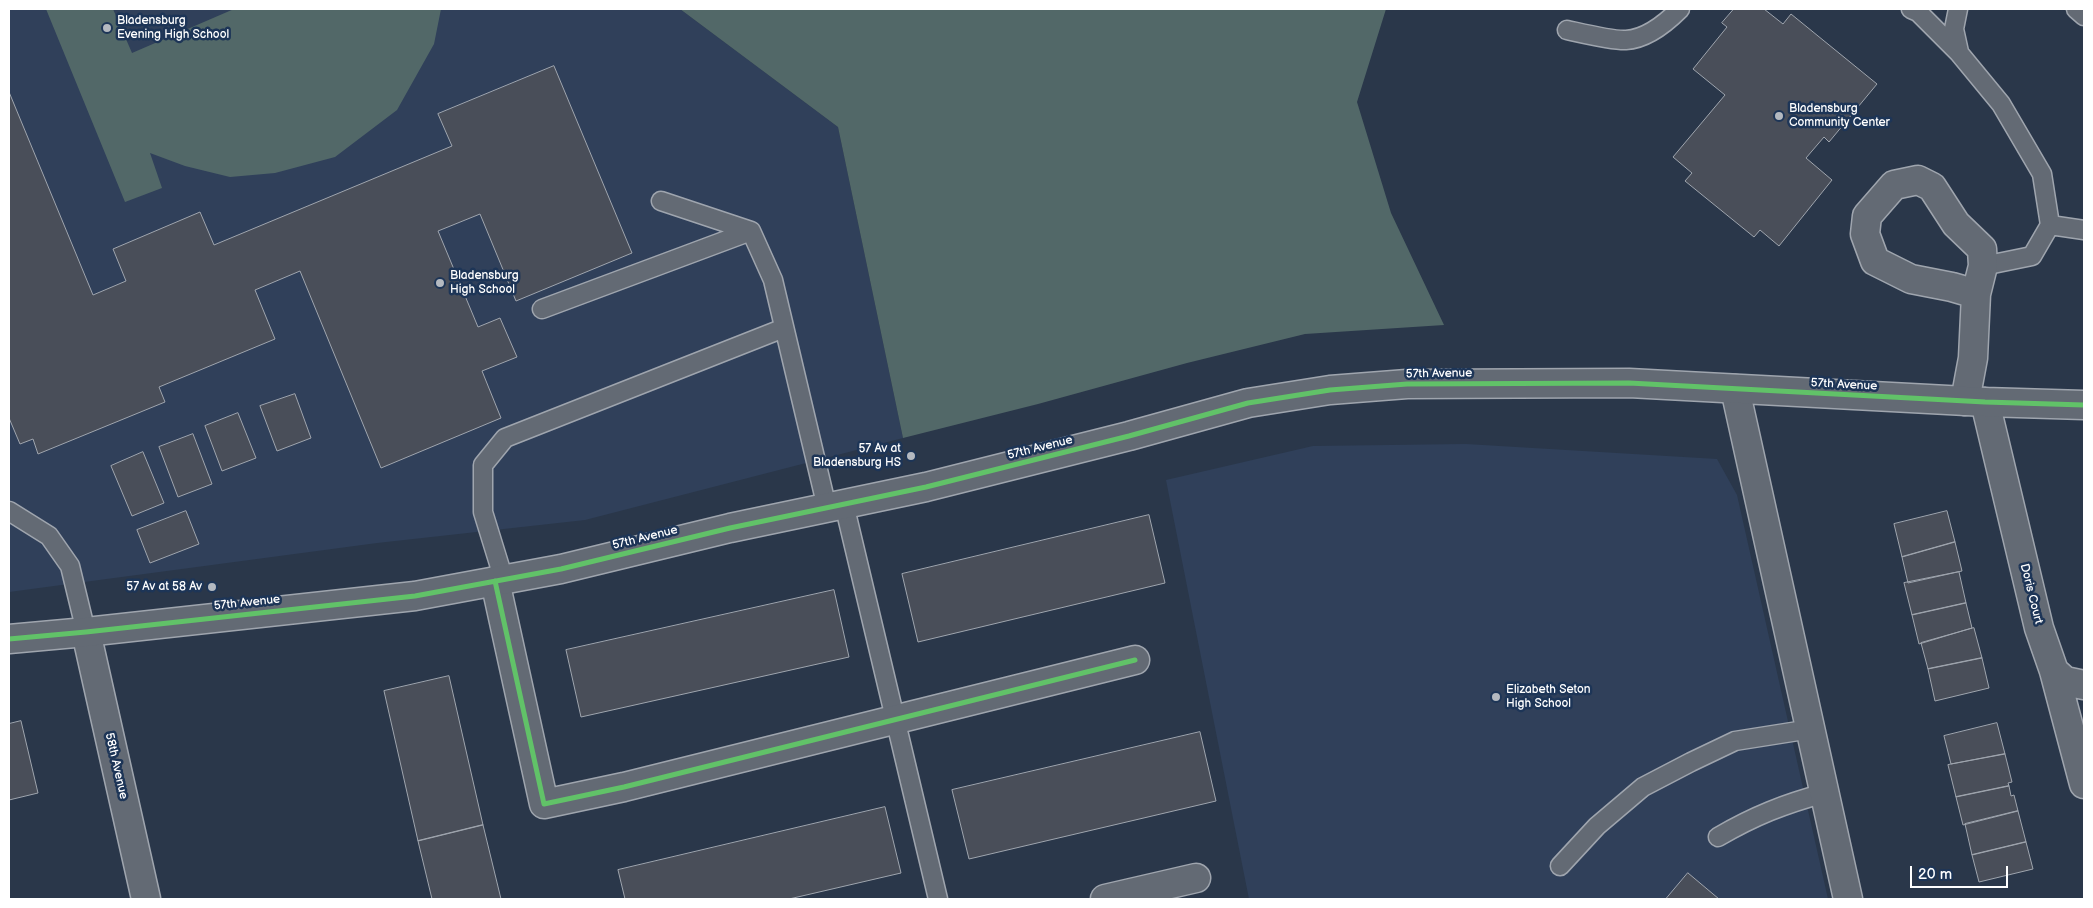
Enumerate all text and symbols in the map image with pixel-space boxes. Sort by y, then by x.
place label: Bladensburg Evening High School [117,14,229,42]
marker: Bladensburg Evening High School [101,22,113,34]
place label: Bladensburg Community Center [1789,102,1890,130]
marker: Bladensburg Community Center [1773,110,1785,122]
place label: Bladensburg High School [450,269,519,297]
marker: Bladensburg High School [434,277,446,289]
street label: 57th Avenue [1406,366,1472,382]
street label: 57th Avenue [1810,376,1878,394]
street label: 57th Avenue [1006,433,1074,463]
place label: 57 Av at Bladensburg HS [813,442,901,470]
marker: 57 Av at Bladensburg HS [905,450,917,462]
street label: 57th Avenue [611,523,679,553]
street label: Doris Court [2017,562,2045,626]
place label: 57 Av at 58 Av [126,580,202,594]
marker: 57 Av at 58 Av [206,581,218,593]
street label: 57th Avenue [213,592,281,614]
place label: Elizabeth Seton High School [1506,683,1590,711]
marker: Elizabeth Seton High School [1490,691,1502,703]
street label: 58th Avenue [101,731,131,801]
scale bar [1913,856,2010,888]
text: 20 m [1918,865,1952,884]

